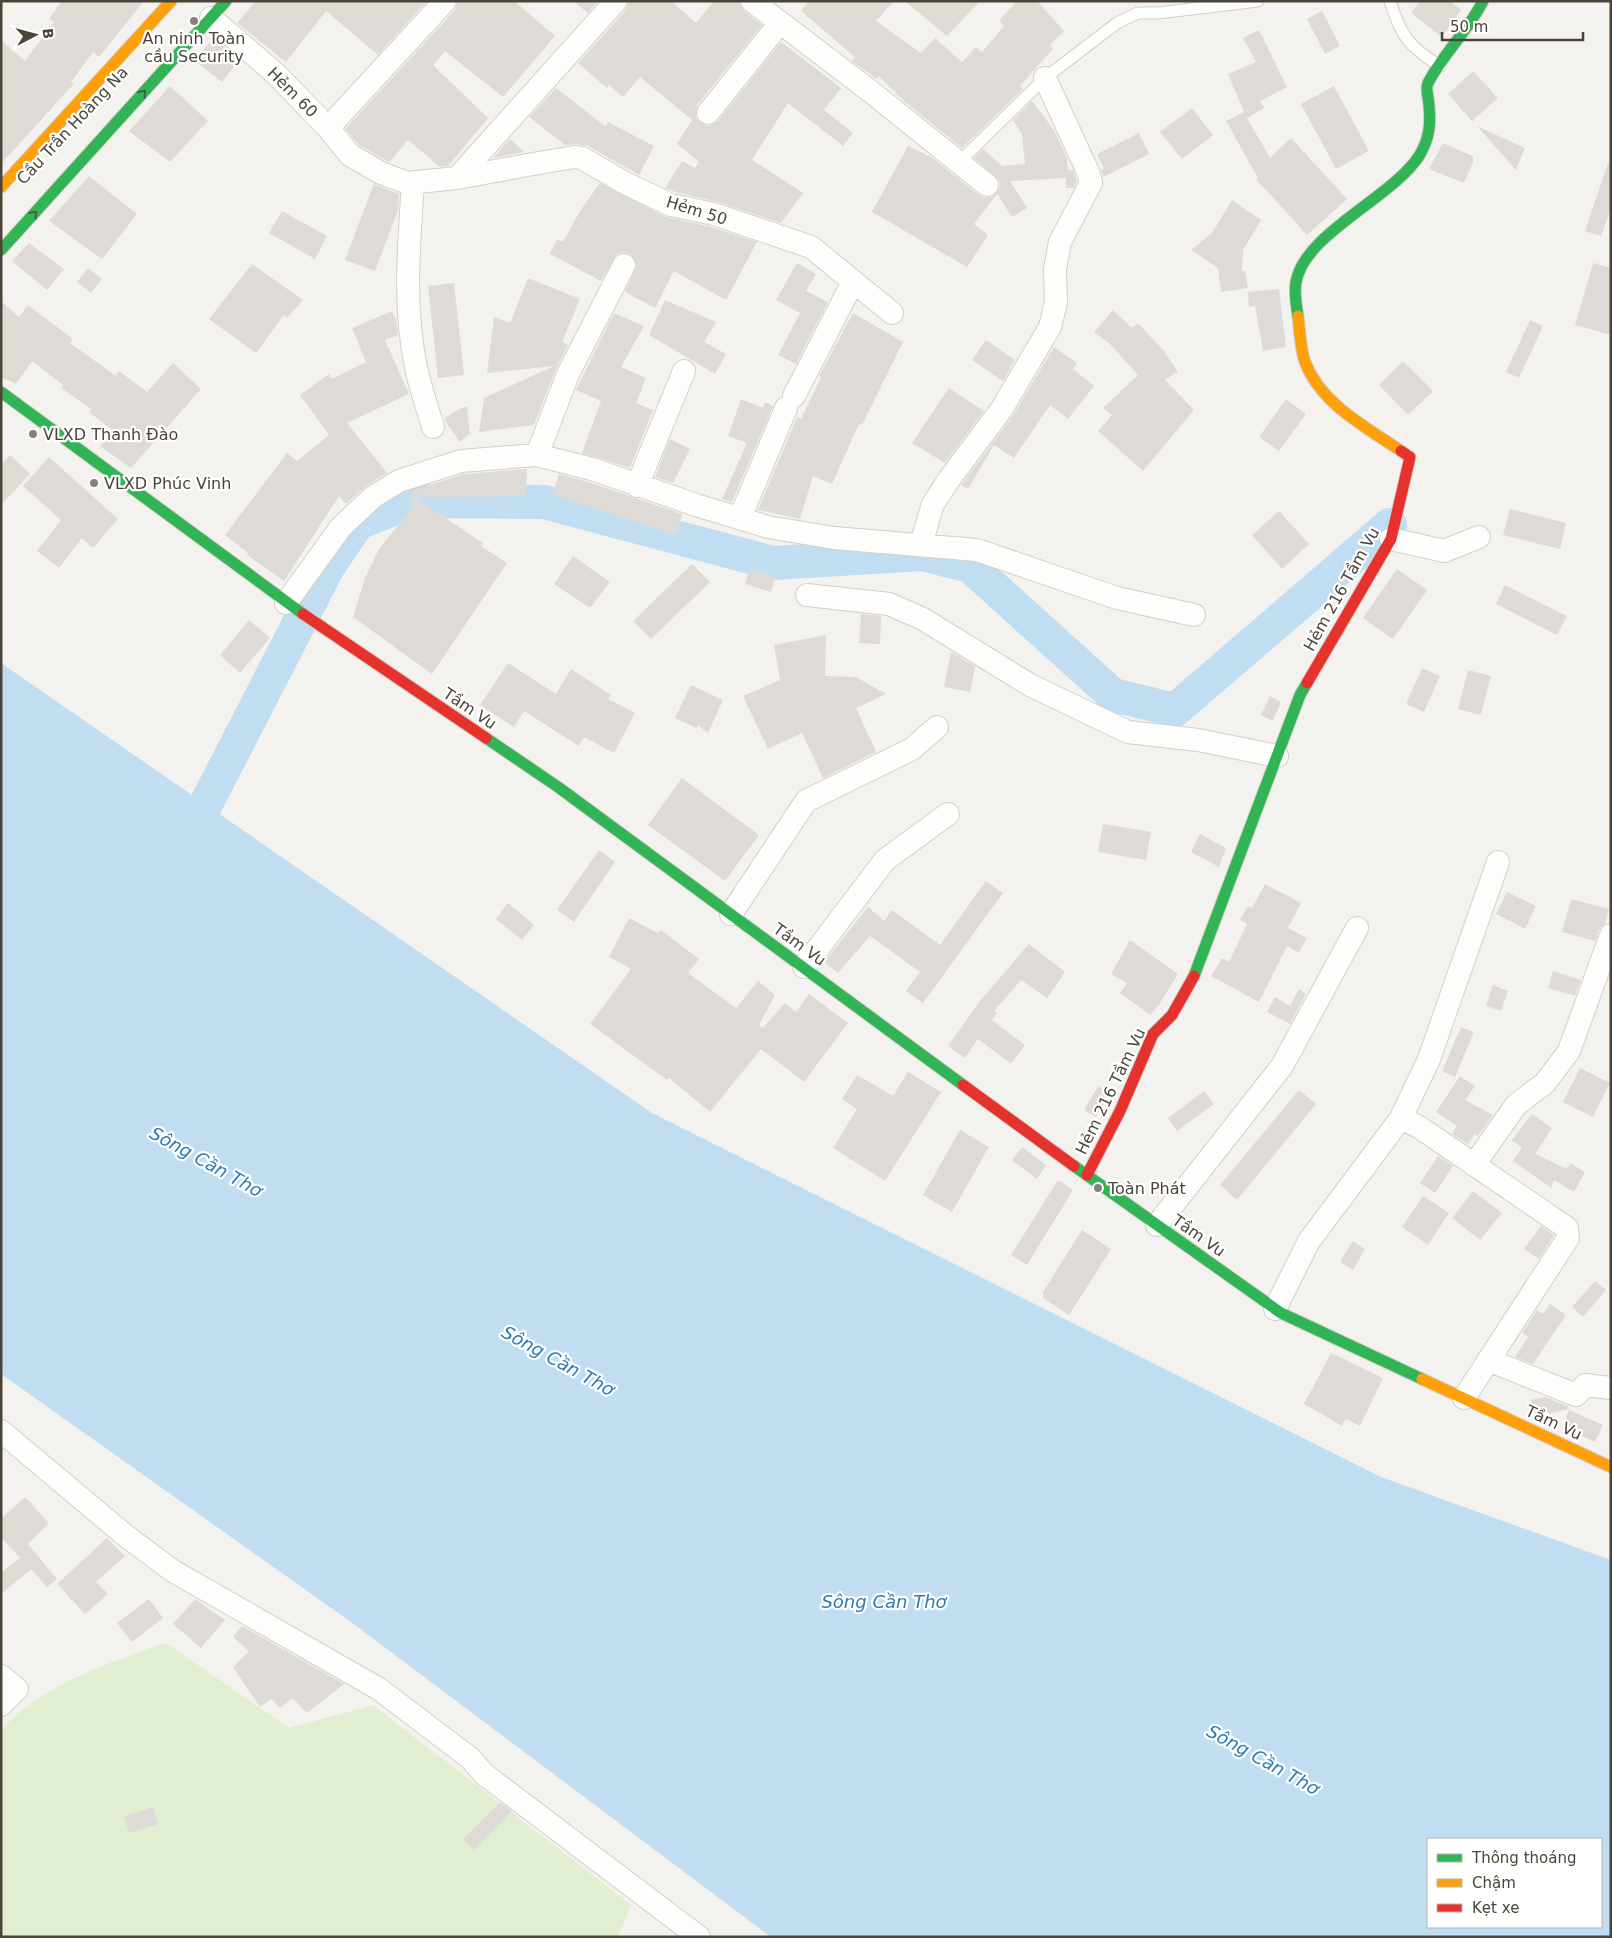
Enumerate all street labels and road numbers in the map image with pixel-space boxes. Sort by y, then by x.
street label: Cầu Trần Hoàng Na [13,63,132,188]
street label: Hẻm 60 [264,63,322,121]
street label: Hẻm 50 [664,192,730,229]
street label: Hẻm 216 Tầm Vu [1300,524,1383,654]
street label: Tầm Vu [439,683,500,733]
street label: Tầm Vu [769,918,830,970]
street label: Hẻm 216 Tầm Vu [1072,1025,1149,1158]
street label: Tầm Vu [1168,1210,1229,1260]
street label: Tầm Vu [1522,1401,1585,1444]

